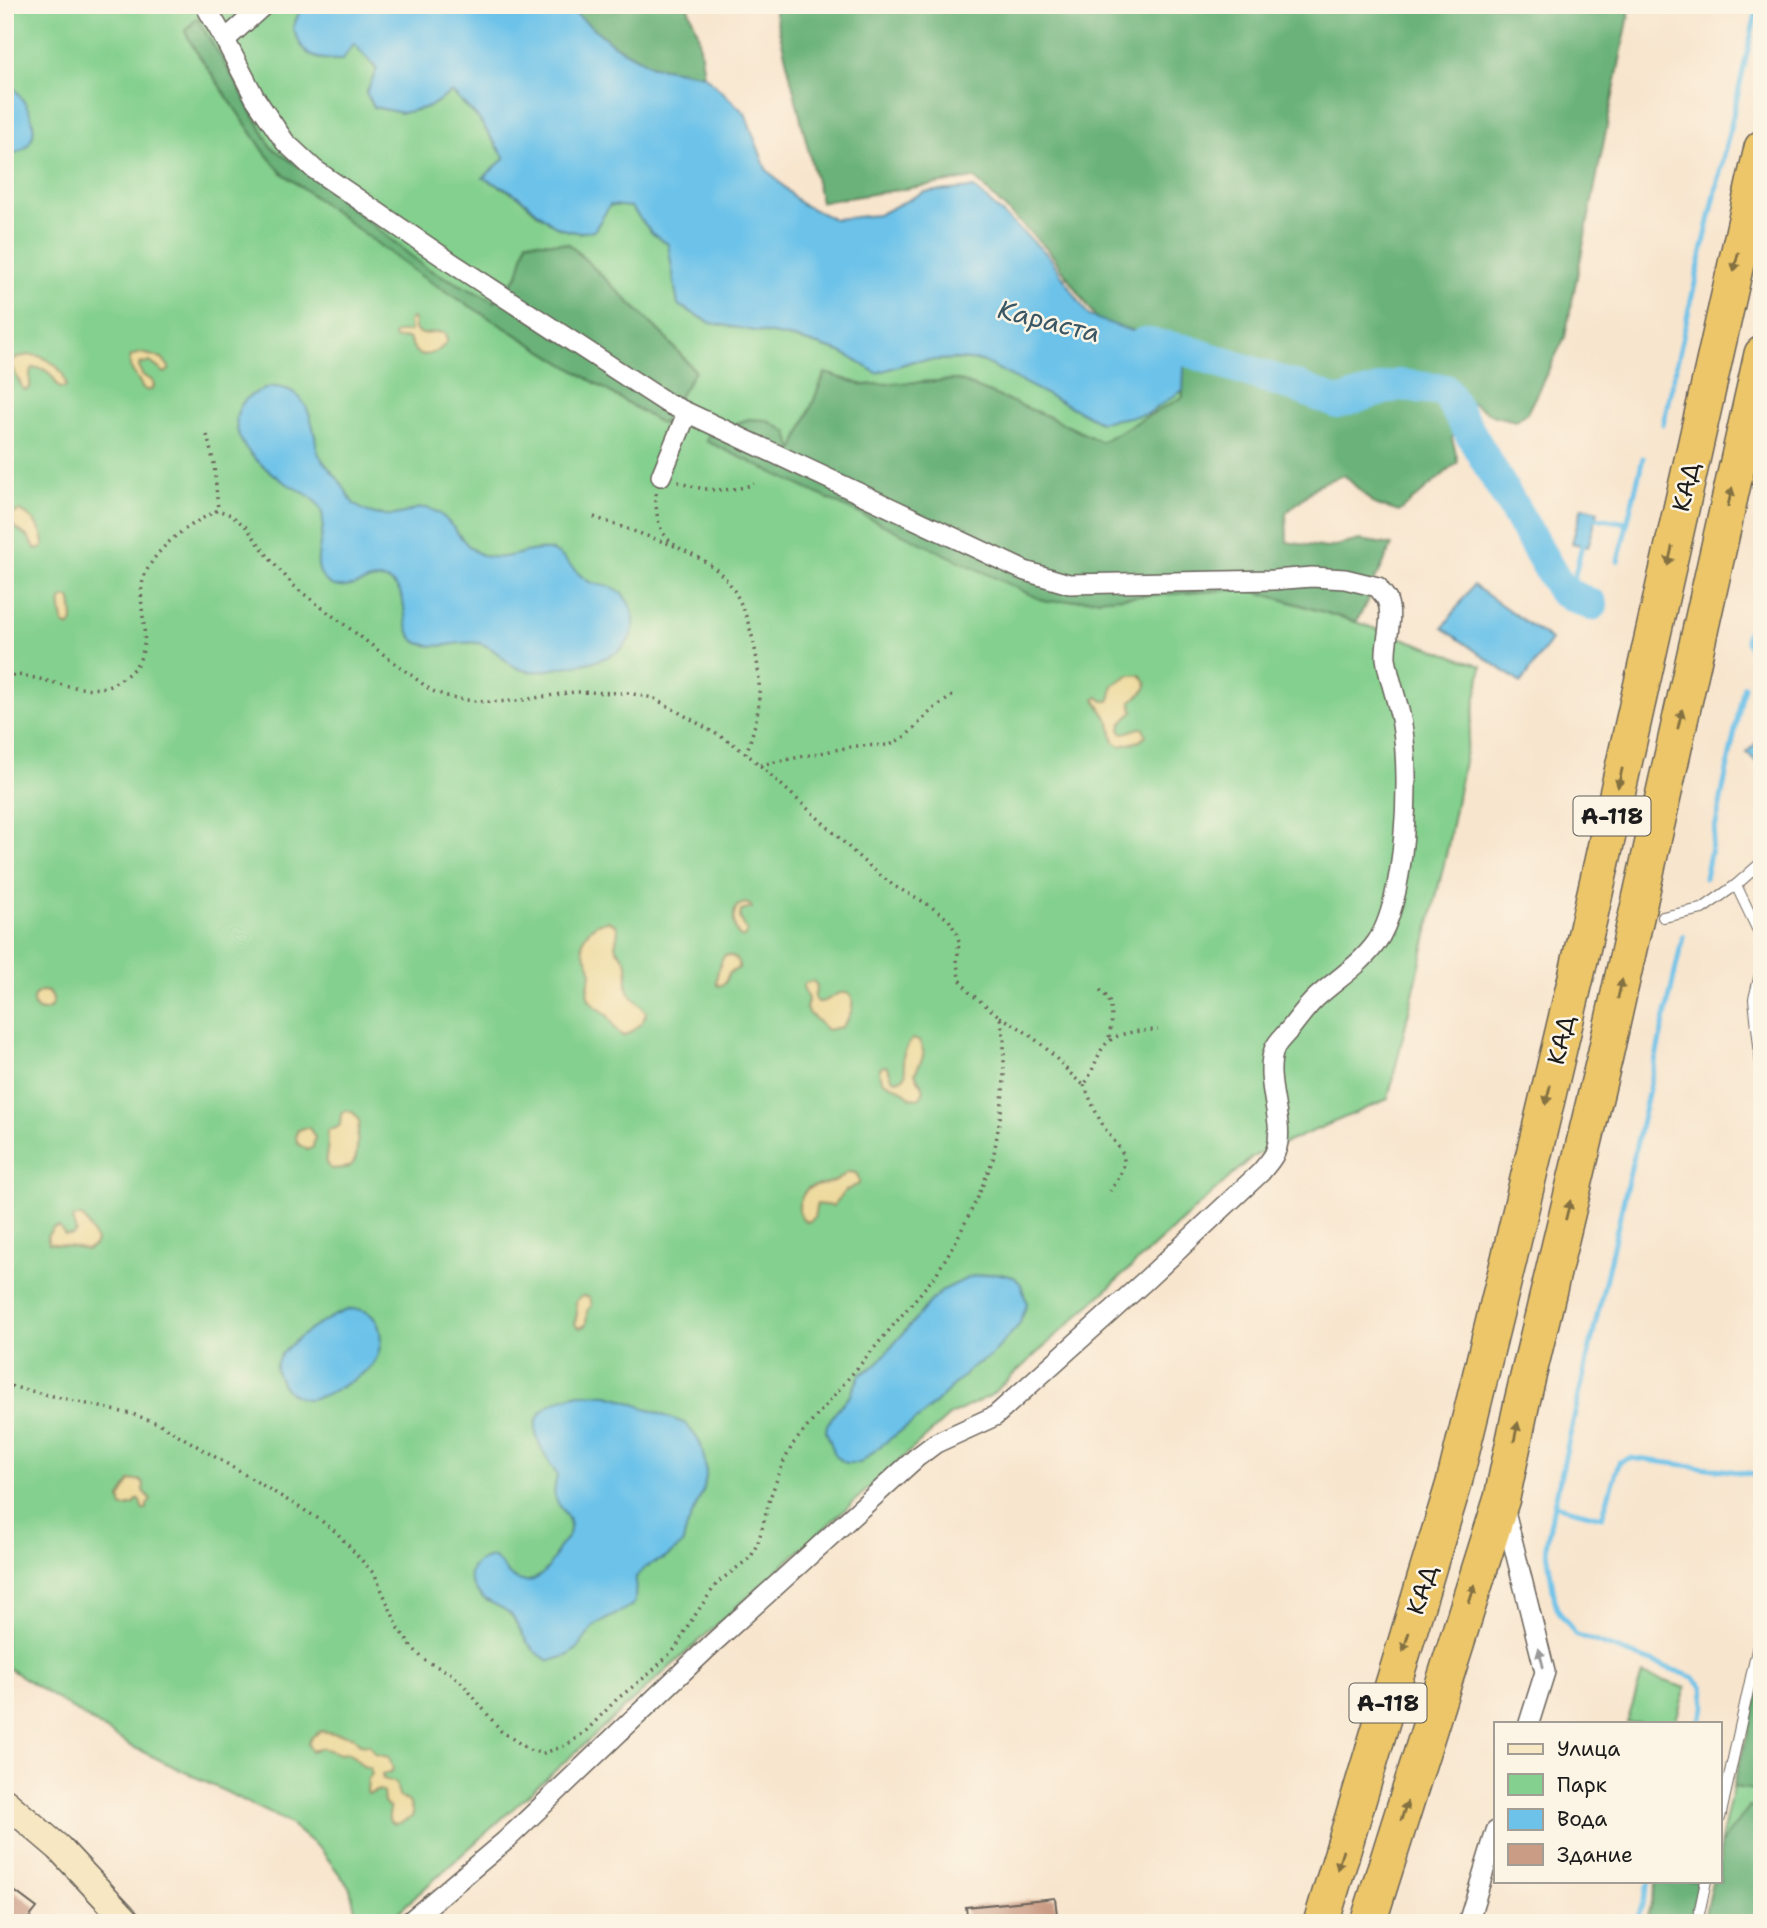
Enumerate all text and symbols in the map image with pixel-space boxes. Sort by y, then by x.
one-way arrow [1730,251,1741,273]
water label: Караста [994,291,1104,350]
street label: КАД [1665,459,1707,515]
one-way arrow [1724,486,1735,508]
one-way arrow [1664,545,1675,567]
one-way arrow [1675,708,1686,730]
one-way arrow [1615,767,1626,789]
road number: А-118 [1574,796,1650,836]
one-way arrow [1615,978,1626,1000]
street label: КАД [1540,1012,1582,1068]
one-way arrow [1542,1084,1553,1106]
one-way arrow [1563,1199,1574,1221]
one-way arrow [1510,1421,1521,1443]
street label: КАД [1399,1562,1445,1618]
one-way arrow [1467,1583,1478,1604]
one-way arrow [1401,1632,1411,1653]
one-way arrow [1535,1647,1546,1669]
road number: А-118 [1350,1684,1426,1722]
legend [1494,1722,1722,1882]
text: Улица [1557,1735,1620,1763]
text: Парк [1557,1771,1607,1799]
one-way arrow [1399,1800,1409,1821]
text: Вода [1557,1805,1607,1833]
text: Здание [1557,1841,1633,1869]
one-way arrow [1334,1849,1345,1870]

